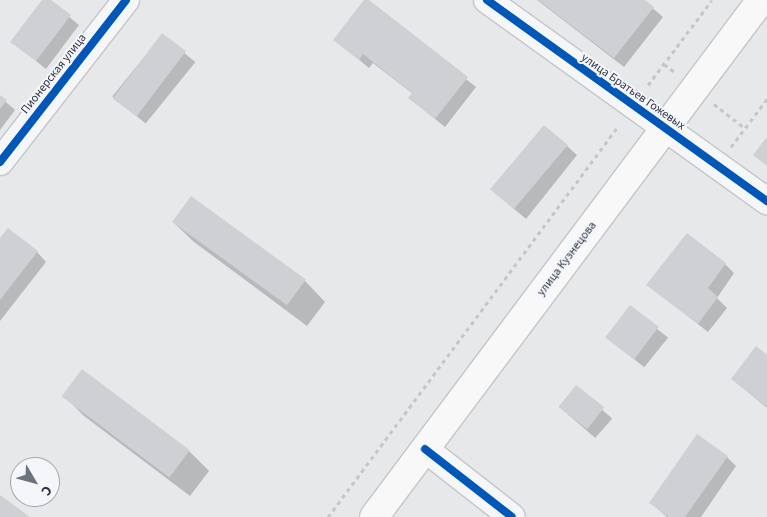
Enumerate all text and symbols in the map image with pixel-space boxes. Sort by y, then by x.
street label: Пионерская улица [18,31,90,117]
street label: улица Братьев Гожевых [578,51,688,133]
street label: улица Кузнецова [534,219,600,299]
north arrow [10,457,60,507]
text: С [36,481,57,500]

